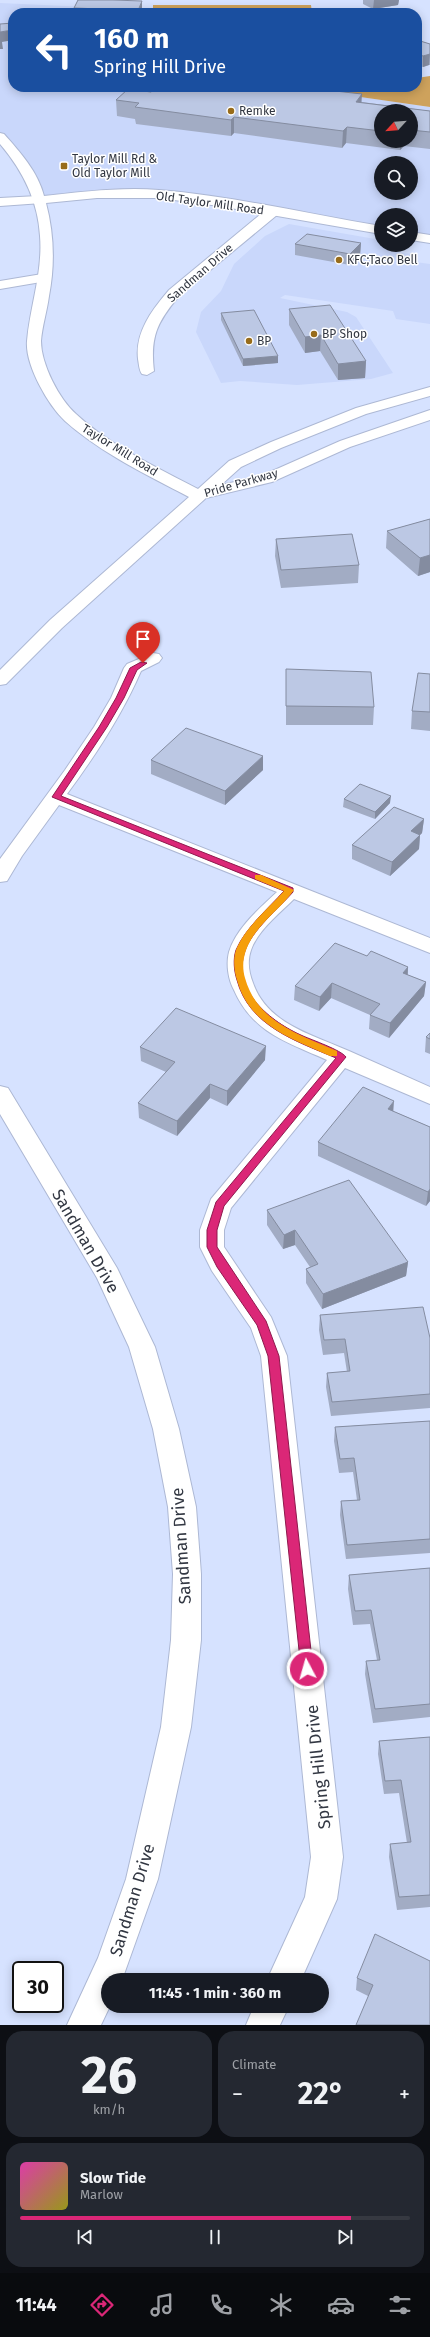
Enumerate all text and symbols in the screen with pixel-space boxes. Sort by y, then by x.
text: 160 m [94,22,169,55]
icon: left [28,24,80,76]
text: Spring Hill Drive [94,56,226,78]
place label: Remke [239,104,275,118]
north arrow [374,104,418,148]
map controls [374,104,418,252]
marker: Remke [226,106,236,116]
place label: Taylor Mill Rd & Old Taylor Mill [72,152,158,180]
button: search [374,156,418,200]
marker: Taylor Mill Rd & Old Taylor Mill [59,161,69,171]
street label: Old Taylor Mill Road [155,188,265,218]
button: layers [374,208,418,252]
street label: Sandman Drive [164,241,236,305]
place label: KFC;Taco Bell [347,253,418,267]
marker: KFC;Taco Bell [334,255,344,265]
place label: BP Shop [322,327,367,341]
marker: BP Shop [309,329,319,339]
place label: BP [257,334,271,348]
marker: BP [244,336,254,346]
street label: Taylor Mill Road [80,421,160,479]
street label: Pride Parkway [203,466,280,500]
pin [126,622,160,663]
icon: arrive [132,628,154,650]
street label: Sandman Drive [47,1185,124,1297]
street label: Sandman Drive [167,1487,196,1605]
position arrow [286,1648,328,1690]
street label: Spring Hill Drive [302,1704,335,1830]
street label: Sandman Drive [105,1841,160,1959]
speed limit sign: 30 [12,1961,64,2013]
text: 11:45 · 1 min · 360 m [149,1984,281,2002]
text: 26 [81,2044,137,2107]
text: Climate [232,2057,276,2072]
text: 22° [298,2076,344,2112]
text: − [232,2081,243,2108]
text: + [399,2081,410,2108]
text: km/h [93,2102,125,2117]
text: Slow Tide [80,2169,146,2187]
text: Marlow [80,2187,123,2202]
icon: previous [74,2226,96,2248]
icon: pause [204,2226,226,2248]
icon: next [334,2226,356,2248]
icon: directions [88,2291,116,2319]
icon: music [148,2291,176,2319]
icon: phone [207,2291,235,2319]
icon: climate [267,2291,295,2319]
icon: car [327,2291,355,2319]
icon: filters [386,2291,414,2319]
text: 11:44 [16,2294,57,2316]

